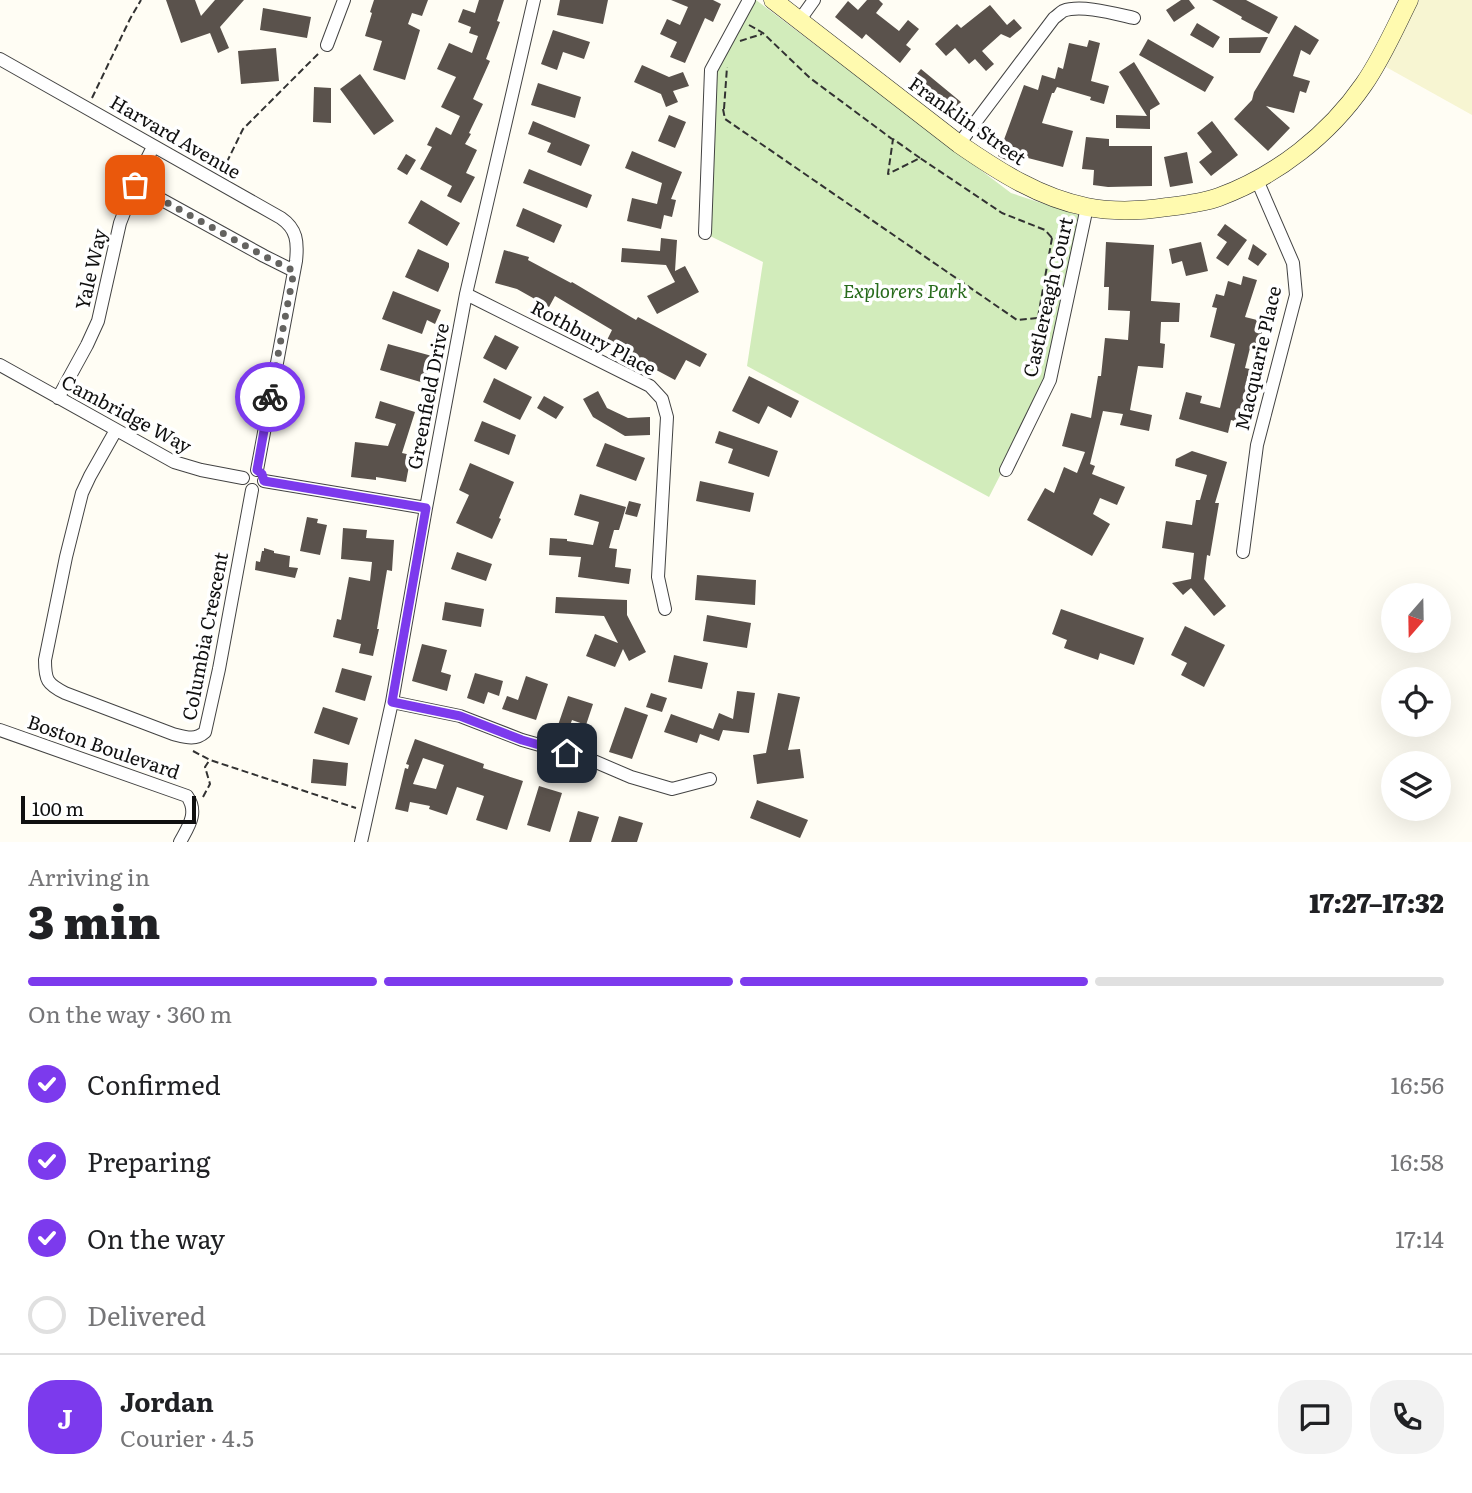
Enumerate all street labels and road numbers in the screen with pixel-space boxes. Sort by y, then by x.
street label: Franklin Street [903,69,1033,171]
street label: Harvard Avenue [105,87,247,185]
street label: Castlereagh Court [1015,214,1079,380]
street label: Yale Way [67,226,113,312]
street label: Macquarie Place [1227,283,1287,433]
street label: Rothbury Place [526,292,662,382]
street label: Greenfield Drive [399,320,455,472]
street label: Cambridge Way [57,367,197,459]
street label: Columbia Crescent [174,549,234,723]
street label: Boston Boulevard [24,707,184,785]

